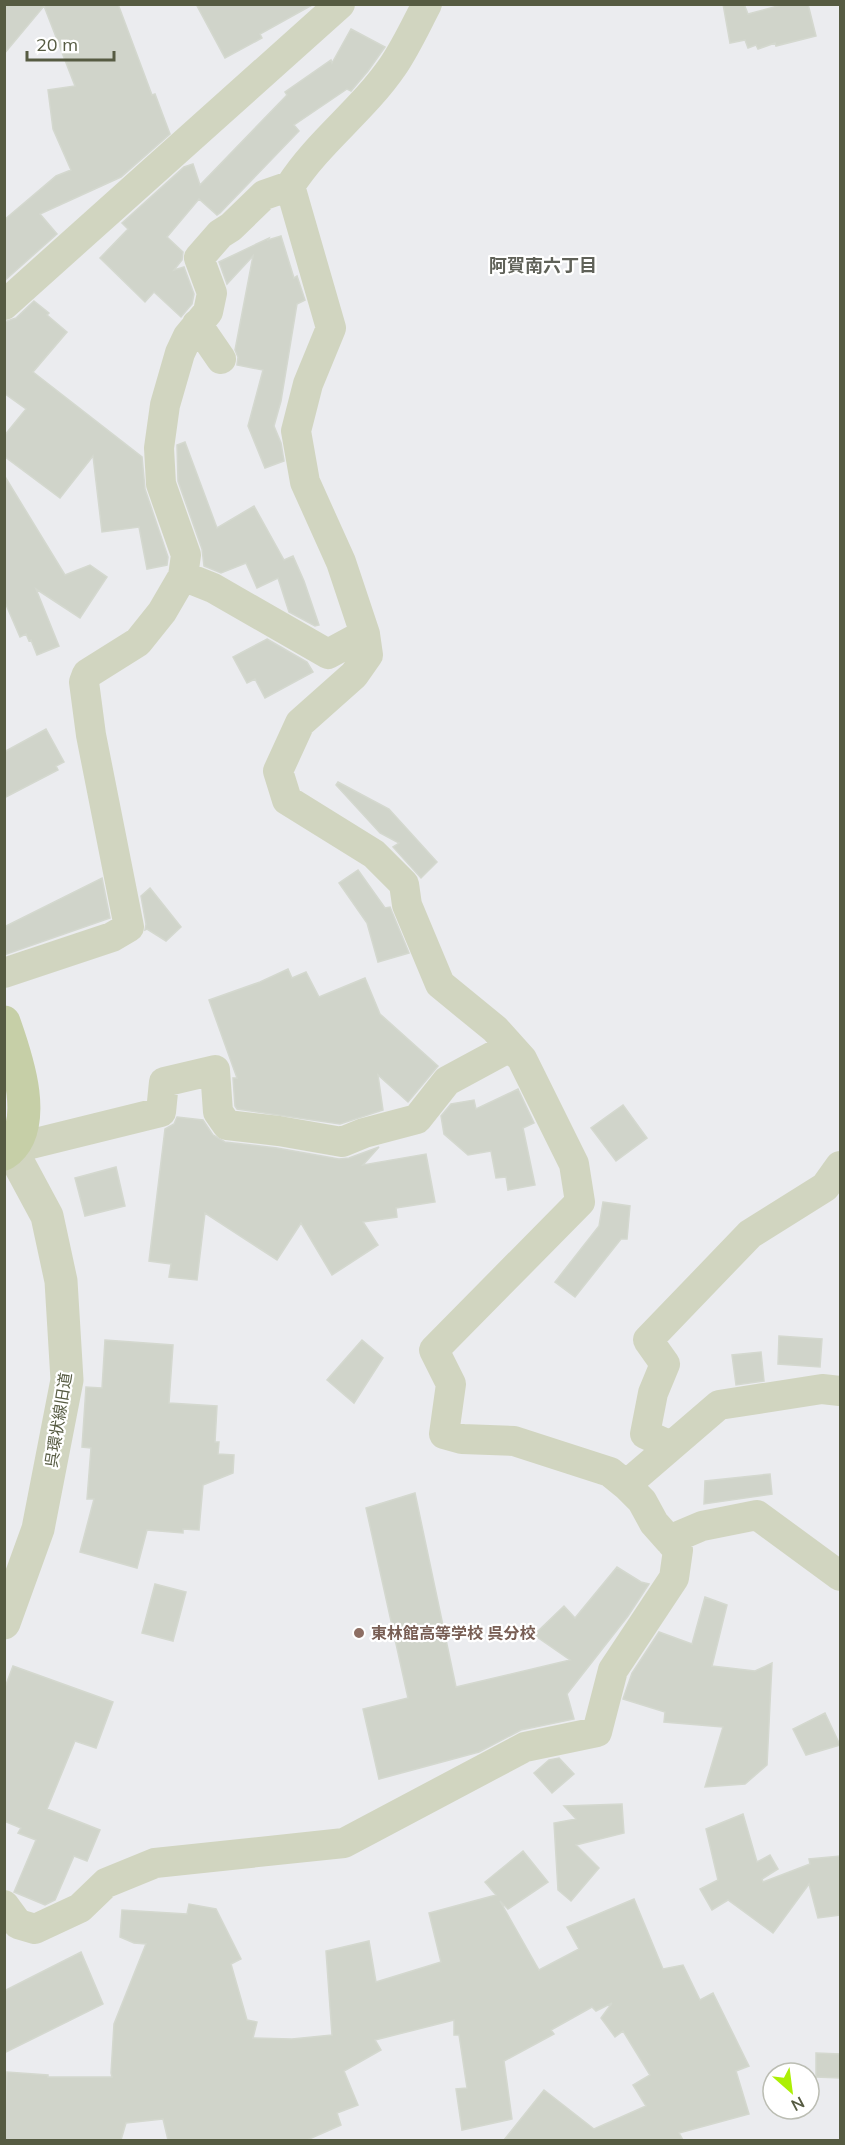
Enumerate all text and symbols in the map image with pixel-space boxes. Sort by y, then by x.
scale bar [27,24,114,62]
text: 20 m [36,33,78,56]
district label: 阿賀南六丁目 [489,254,597,277]
street label: 呉環状線旧道 [41,1371,75,1469]
place label: 東林館高等学校 呉分校 [371,1623,535,1643]
marker: 東林館高等学校 呉分校 [352,1626,366,1640]
north arrow [761,2061,821,2121]
text: N [788,2093,808,2116]

